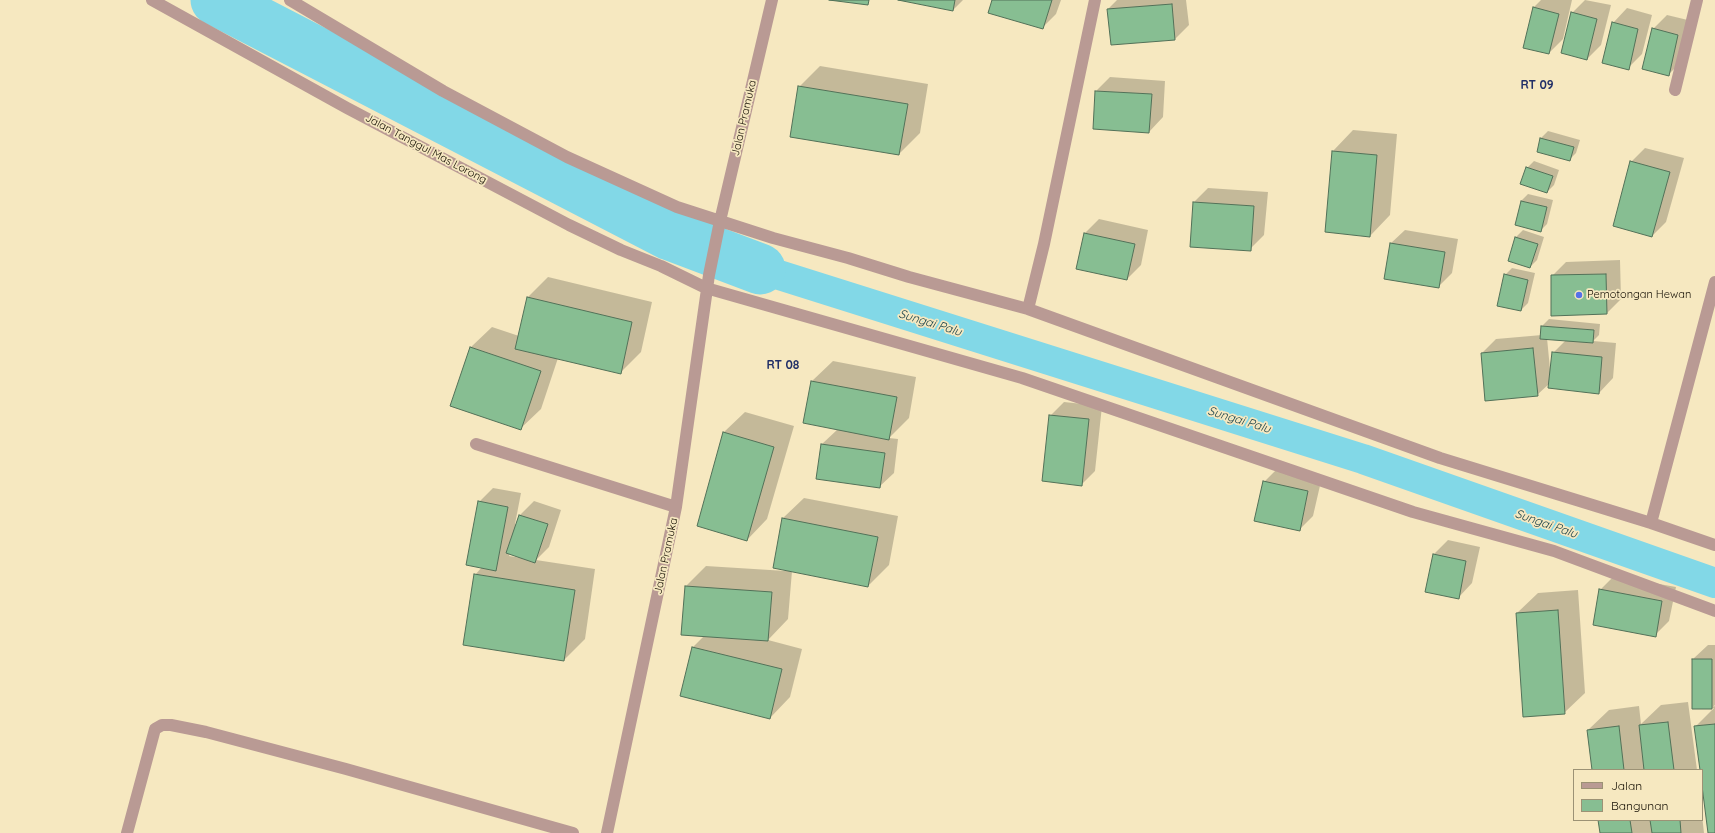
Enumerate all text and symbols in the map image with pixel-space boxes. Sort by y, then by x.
district label: RT 09 [1520,78,1554,92]
street label: Jalan Pramuka [729,79,759,157]
street label: Jalan Tanggul Mas Lorong [363,111,489,187]
place label: Pemotongan Hewan [1587,288,1691,302]
marker: Pemotongan Hewan [1574,290,1584,300]
water label: Sungai Palu [897,307,963,339]
district label: RT 08 [767,358,799,372]
water label: Sungai Palu [1206,404,1272,436]
water label: Sungai Palu [1513,507,1579,541]
street label: Jalan Pramuka [651,517,681,595]
legend [1573,769,1703,821]
text: Jalan [1611,778,1642,793]
text: Bangunan [1611,798,1668,813]

